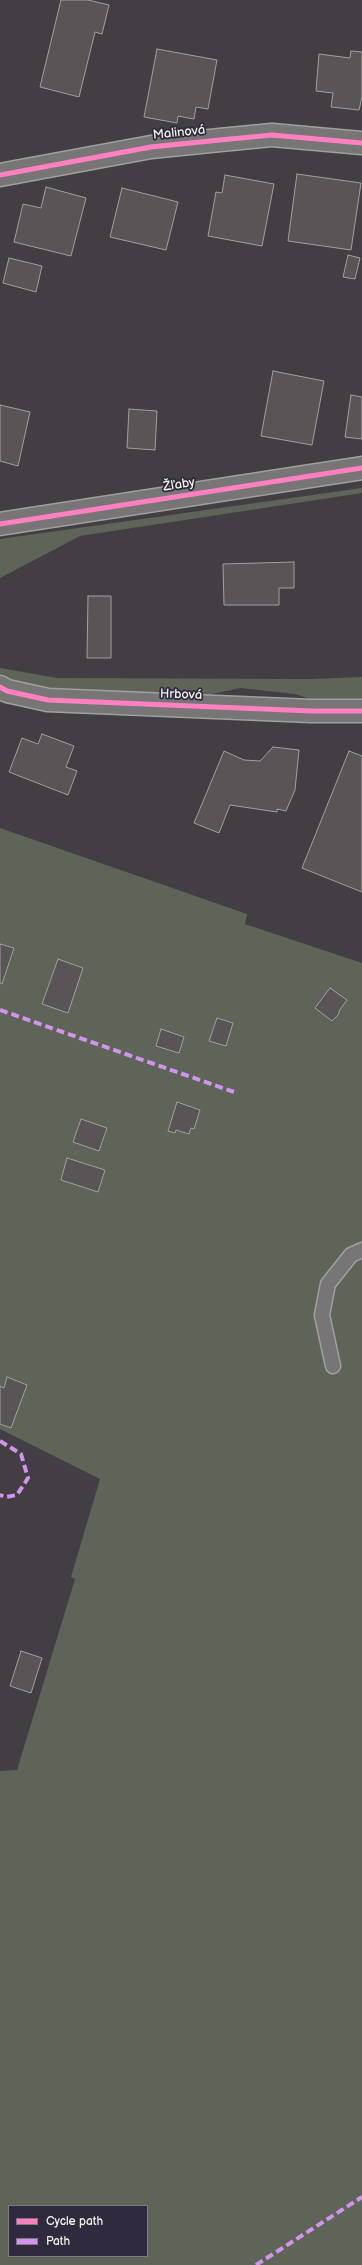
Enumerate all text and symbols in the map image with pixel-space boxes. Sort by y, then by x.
street label: Malinová [152,122,206,144]
street label: Žľaby [162,475,196,495]
street label: Hrbová [160,686,202,704]
legend [8,2205,148,2257]
text: Cycle path [46,2214,103,2229]
text: Path [46,2234,70,2249]

